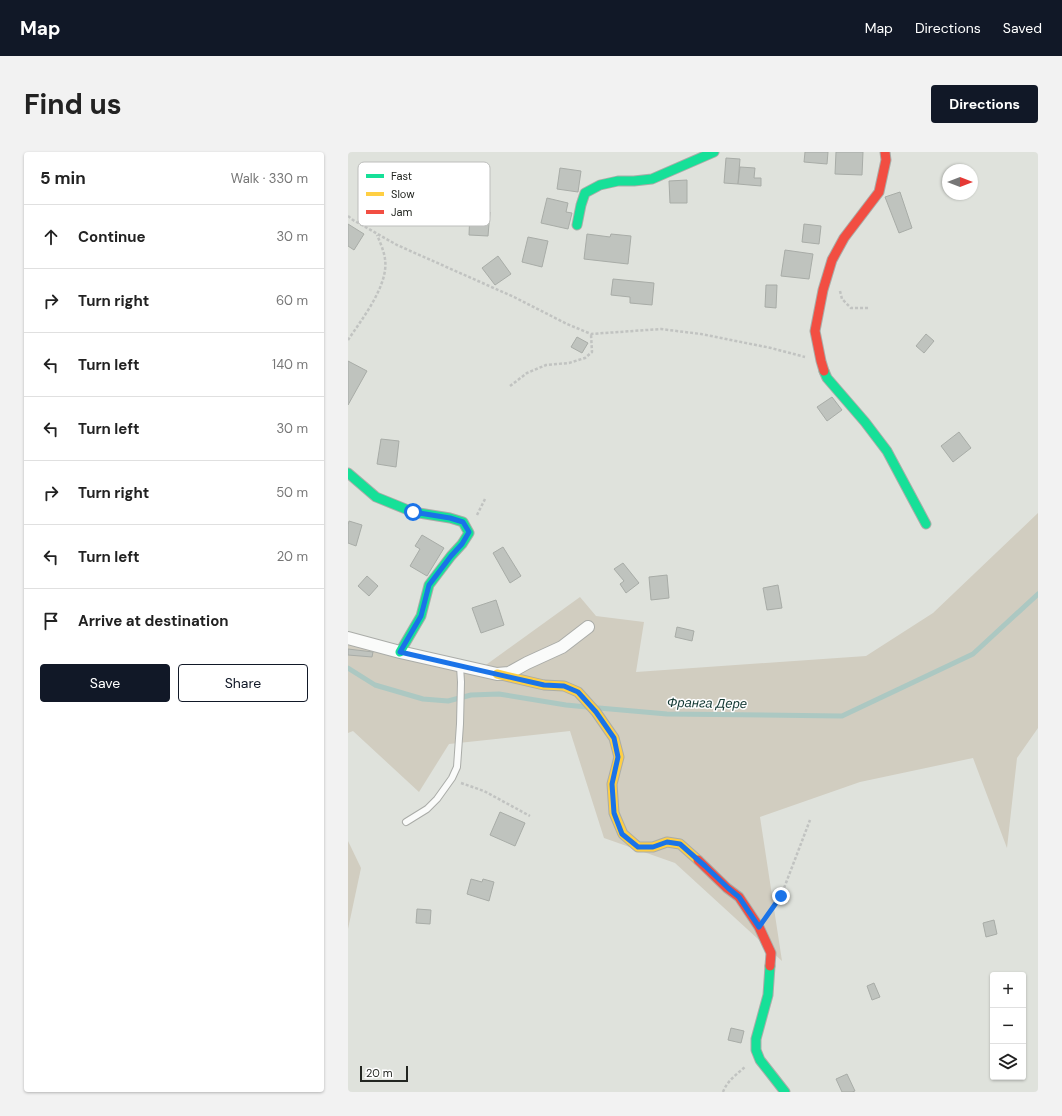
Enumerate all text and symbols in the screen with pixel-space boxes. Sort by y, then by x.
text: Map [20,16,60,41]
text: Map [865,19,893,37]
text: Directions [915,19,981,37]
text: Saved [1003,19,1042,37]
button: Directions [931,85,1038,123]
text: Find us [24,86,122,123]
legend [358,162,490,226]
north arrow [942,164,978,200]
text: 5 min [40,167,86,189]
text: Fast [391,169,412,183]
text: Walk · 330 m [231,170,308,187]
text: Slow [391,187,415,201]
text: Jam [391,205,412,219]
icon: ahead [40,226,62,248]
text: Continue [78,227,146,247]
text: 30 m [276,228,308,245]
icon: right [40,290,62,312]
text: Turn right [78,291,149,311]
text: 60 m [276,292,308,309]
icon: left [40,354,62,376]
text: Turn left [78,355,139,375]
text: 140 m [272,356,308,373]
icon: left [40,418,62,440]
text: Turn left [78,419,139,439]
text: 30 m [276,420,308,437]
icon: right [40,482,62,504]
text: Turn right [78,483,149,503]
text: 50 m [276,484,308,501]
route start [404,503,422,521]
icon: left [40,546,62,568]
text: Turn left [78,547,139,567]
text: 20 m [277,548,308,565]
icon: arrive [40,610,62,632]
text: Arrive at destination [78,611,229,631]
button: Save [40,664,170,702]
button: Share [178,664,308,702]
water label: Франга Дере [667,694,747,712]
route end [772,887,790,905]
map controls [990,972,1026,1080]
button: + [990,972,1026,1008]
button: − [990,1008,1026,1044]
button: layers [990,1044,1026,1080]
scale bar [360,1064,408,1083]
text: 20 m [366,1066,392,1080]

